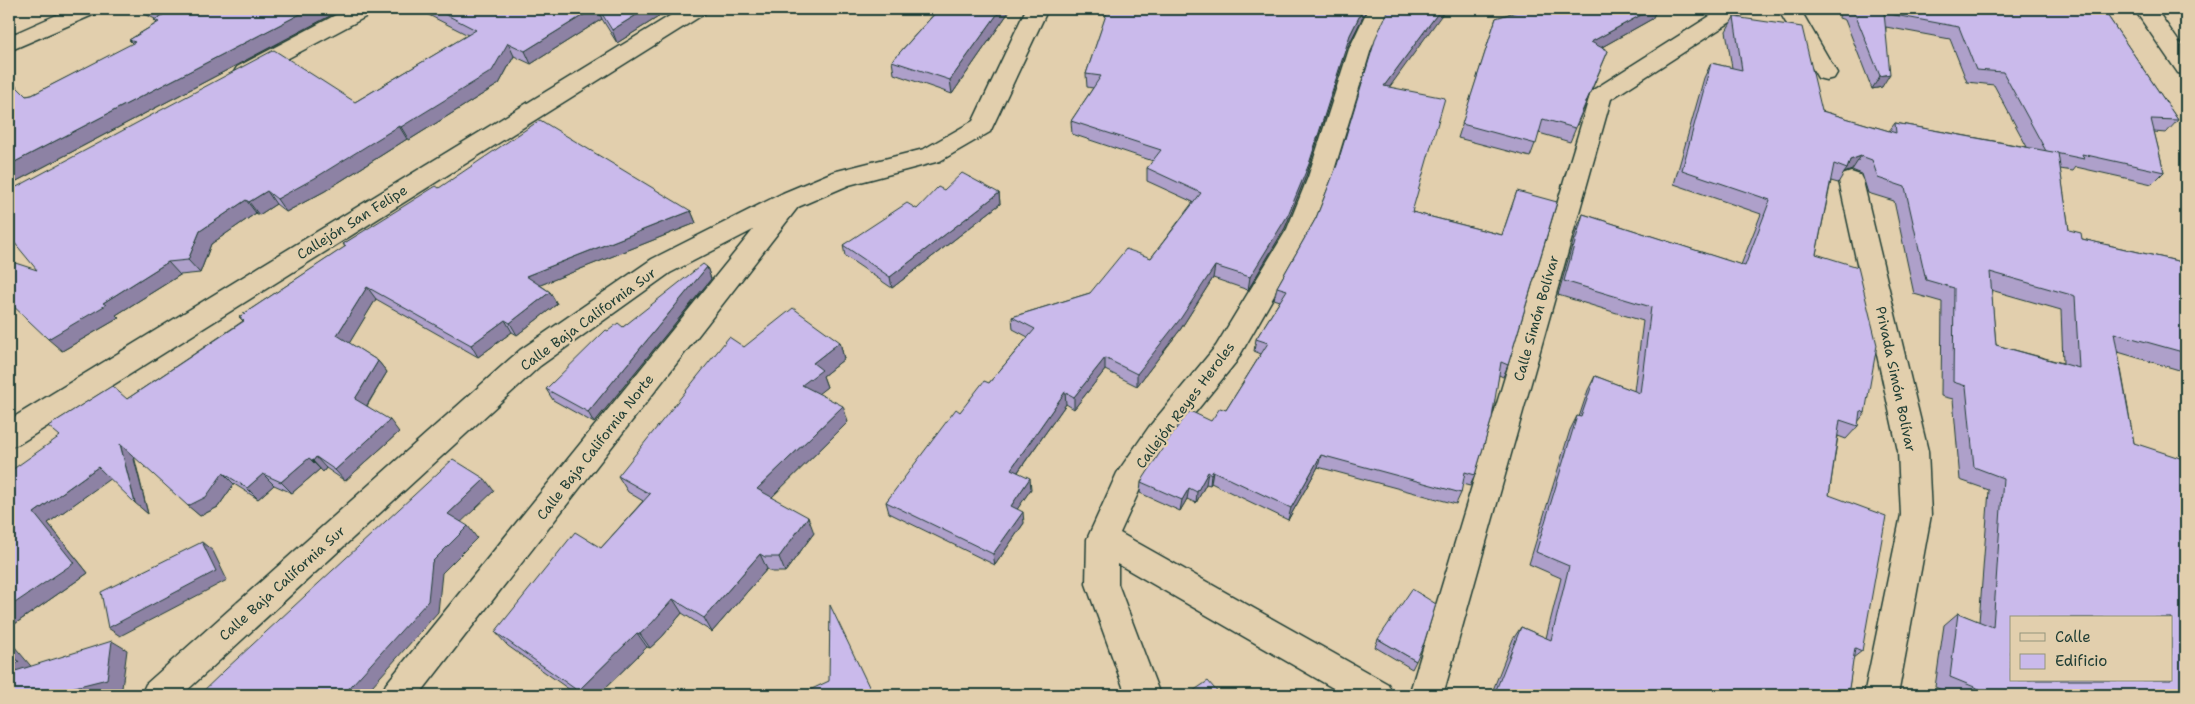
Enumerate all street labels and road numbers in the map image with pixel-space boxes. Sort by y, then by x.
street label: Callejón San Felipe [293,181,411,263]
street label: Calle Simón Bolívar [1509,253,1563,383]
street label: Calle Baja California Sur [517,263,660,374]
street label: Privada Simón Bolívar [1872,305,1920,454]
street label: Callejón Reyes Heroles [1132,338,1238,472]
street label: Calle Baja California Norte [532,370,658,524]
street label: Calle Baja California Sur [215,521,349,644]

